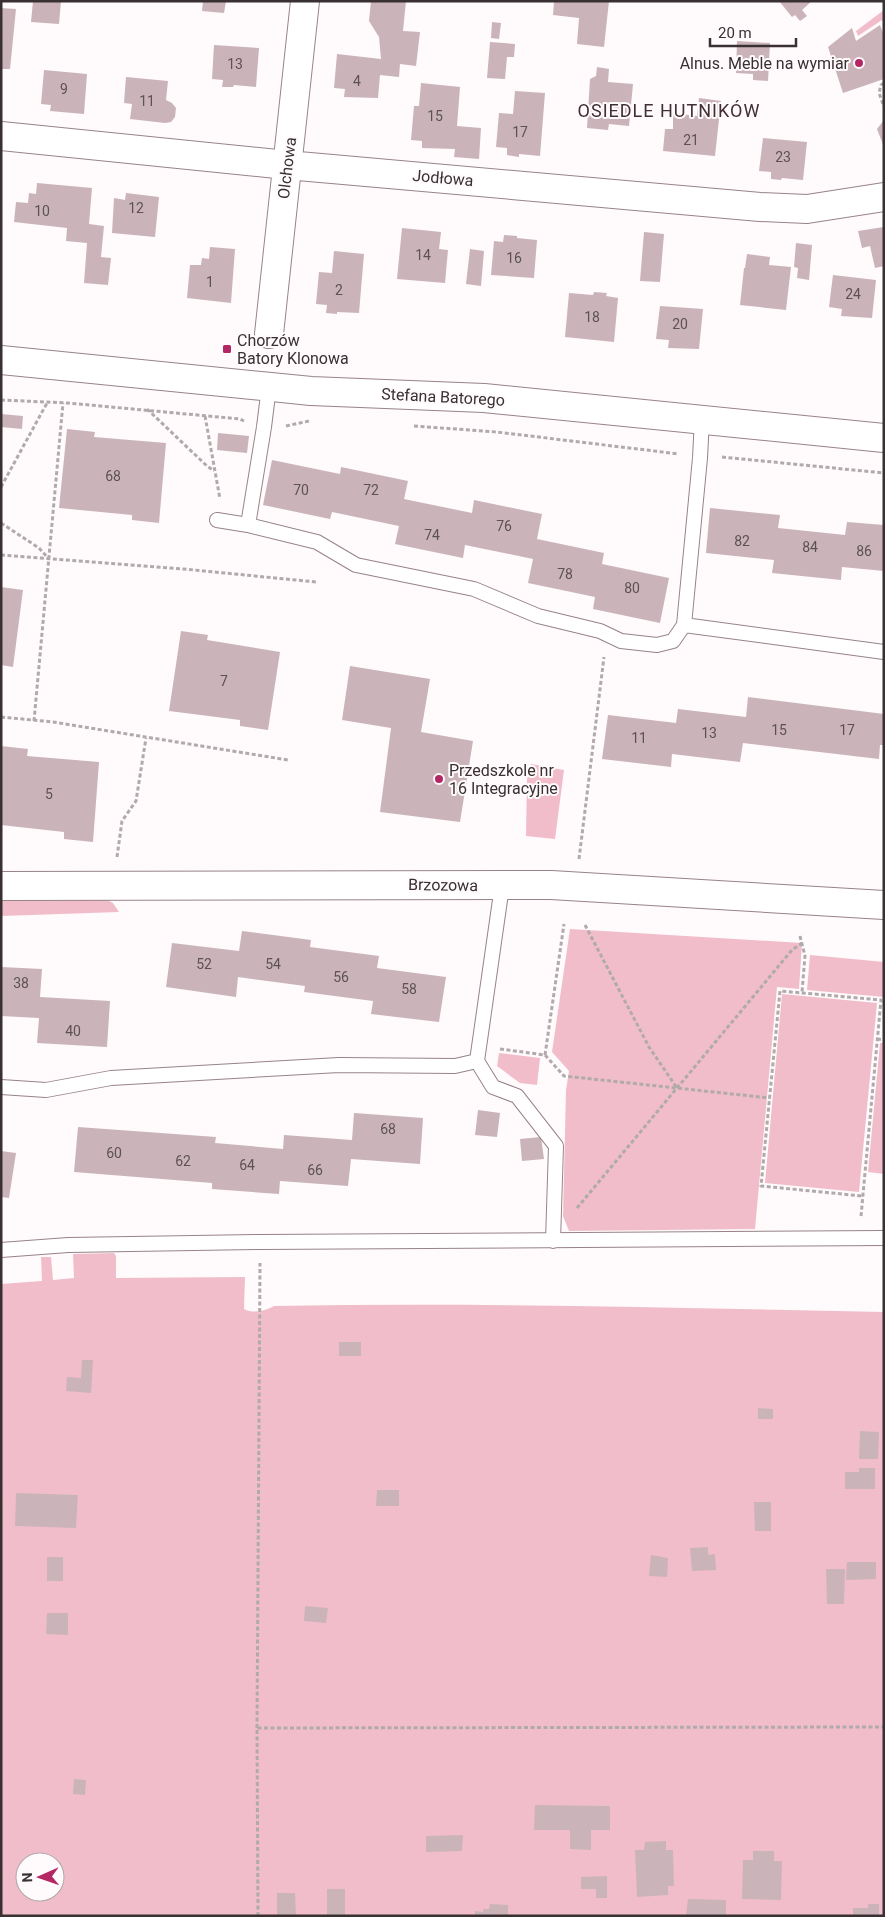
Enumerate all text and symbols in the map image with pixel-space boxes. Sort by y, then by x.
scale bar [710,15,796,47]
text: 20 m [718,24,752,42]
place label: Alnus. Meble na wymiar [680,54,850,73]
house number: 13 [227,56,243,72]
marker: Alnus. Meble na wymiar [853,57,865,69]
house number: 4 [353,73,361,89]
house number: 9 [60,81,68,97]
house number: 11 [139,93,155,109]
district label: OSIEDLE HUTNIKÓW [578,100,760,121]
house number: 15 [427,108,443,124]
house number: 17 [512,124,528,140]
house number: 21 [683,132,699,148]
street label: Olchowa [274,136,300,200]
house number: 23 [775,149,791,165]
street label: Jodłowa [412,166,474,190]
house number: 12 [128,200,144,216]
house number: 10 [34,203,50,219]
house number: 14 [415,247,431,263]
house number: 16 [506,250,522,266]
house number: 1 [206,274,214,290]
house number: 2 [335,282,343,298]
house number: 24 [845,286,861,302]
house number: 18 [584,309,600,325]
house number: 20 [672,316,688,332]
place label: Chorzów Batory Klonowa [237,331,349,368]
marker: Chorzów Batory Klonowa [221,343,233,355]
street label: Stefana Batorego [381,384,505,410]
house number: 68 [105,468,121,484]
house number: 70 [293,482,309,498]
house number: 72 [363,482,379,498]
house number: 76 [496,518,512,534]
house number: 74 [424,527,440,543]
house number: 82 [734,533,750,549]
house number: 84 [802,539,818,555]
house number: 86 [856,543,872,559]
house number: 78 [557,566,573,582]
house number: 80 [624,580,640,596]
house number: 7 [220,673,228,689]
house number: 15 [771,722,787,738]
house number: 17 [839,722,855,738]
house number: 13 [701,725,717,741]
house number: 11 [631,730,647,746]
place label: Przedszkole nr 16 Integracyjne [449,761,558,798]
marker: Przedszkole nr 16 Integracyjne [433,773,445,785]
house number: 5 [45,786,53,802]
street label: Brzozowa [408,875,478,895]
house number: 52 [196,956,212,972]
house number: 54 [265,956,281,972]
house number: 56 [333,969,349,985]
house number: 38 [13,975,29,991]
house number: 58 [401,981,417,997]
house number: 40 [65,1023,81,1039]
house number: 68 [380,1121,396,1137]
house number: 60 [106,1145,122,1161]
house number: 62 [175,1153,191,1169]
house number: 64 [239,1157,255,1173]
house number: 66 [307,1162,323,1178]
north arrow [15,1852,65,1902]
text: N [19,1872,35,1883]

